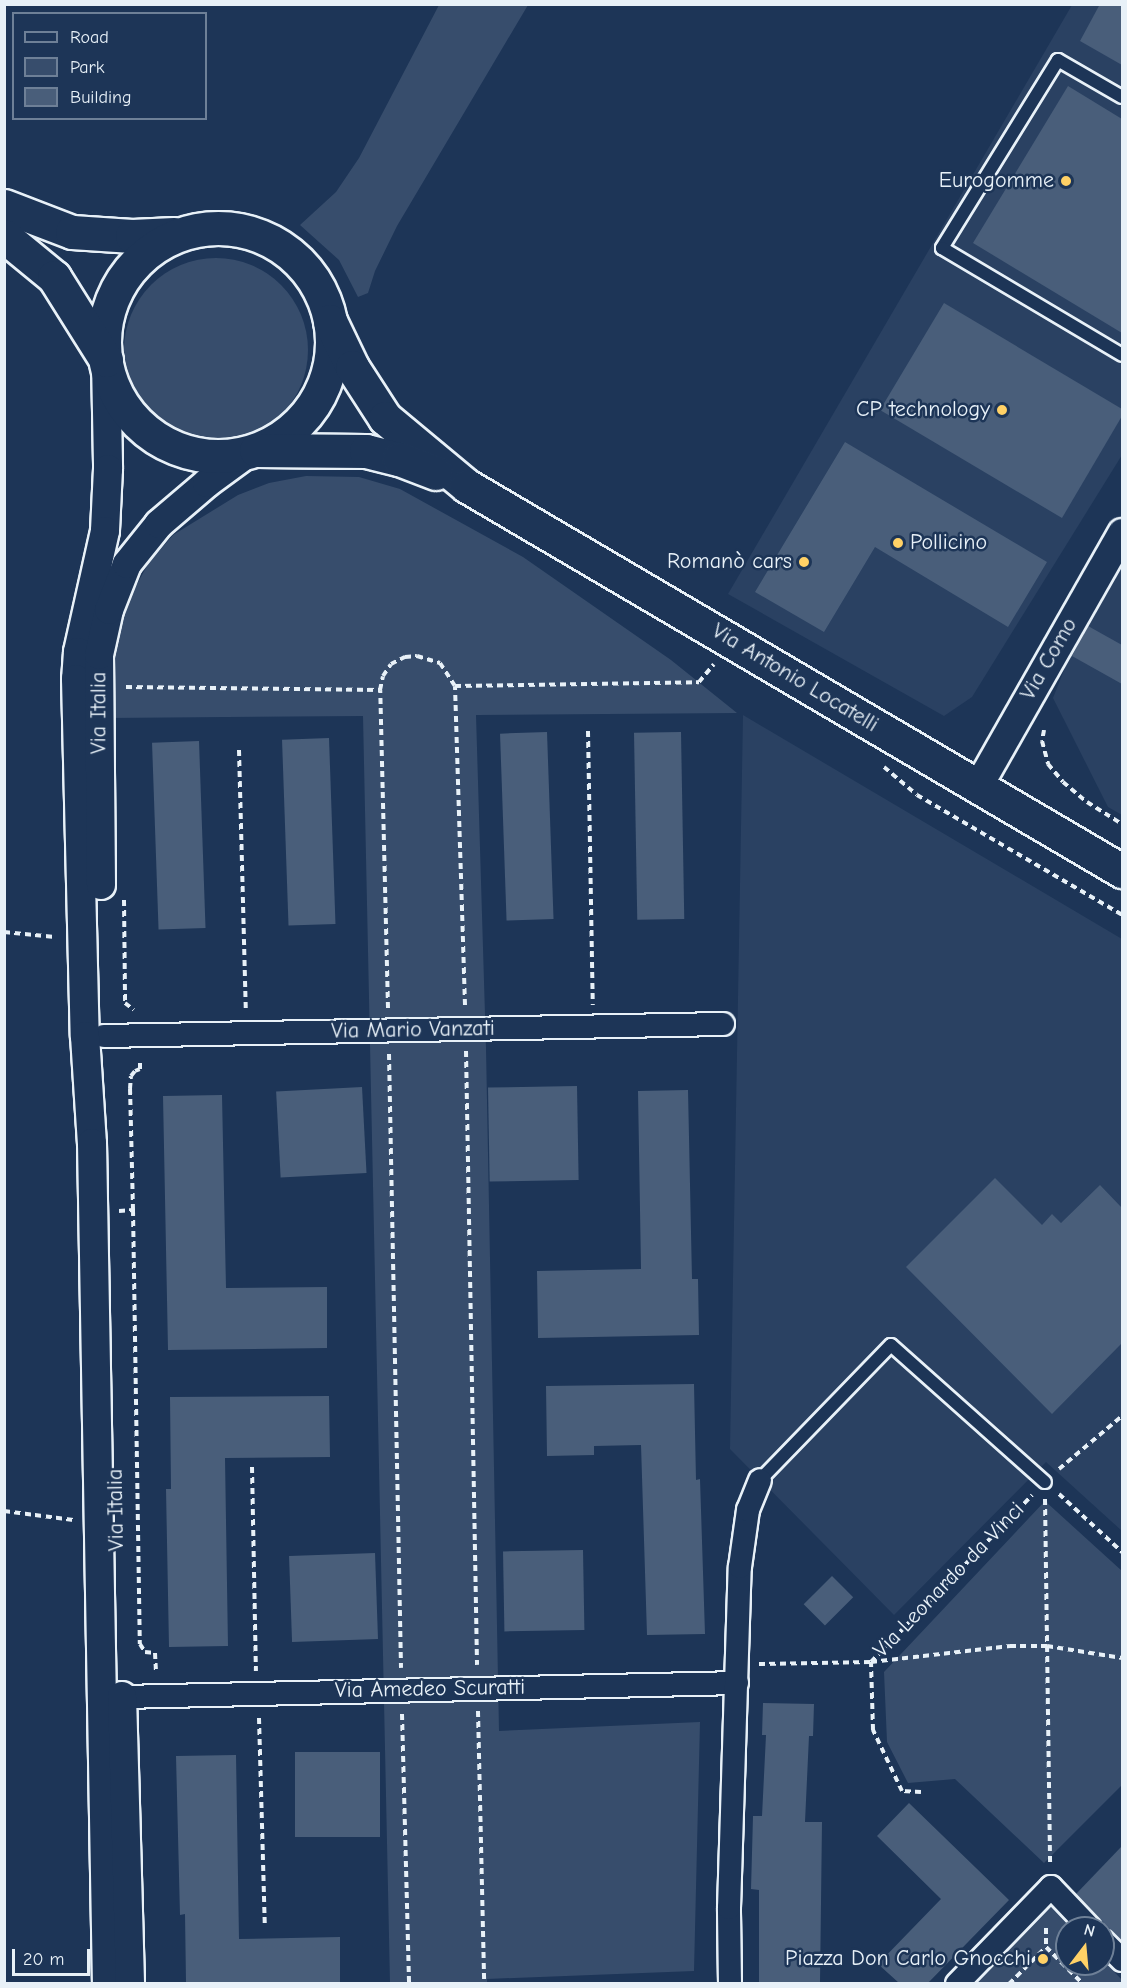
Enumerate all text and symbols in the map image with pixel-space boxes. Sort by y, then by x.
legend [12,12,207,120]
text: Road [70,27,109,48]
text: Park [70,57,104,78]
text: Building [70,87,132,108]
place label: Eurogomme [939,168,1054,194]
marker: Eurogomme [1059,174,1073,188]
place label: CP technology [856,397,990,423]
marker: CP technology [995,403,1009,417]
place label: Pollicino [910,530,987,556]
marker: Pollicino [891,536,905,550]
place label: Romanò cars [667,549,792,575]
marker: Romanò cars [797,555,811,569]
street label: Via Como [1015,613,1083,705]
street label: Via Antonio Locatelli [707,618,883,738]
street label: Via Italia [86,672,112,754]
street label: Via Mario Vanzati [331,1015,495,1045]
street label: Via Italia [102,1469,130,1551]
street label: Via Leonardo da Vinci [868,1497,1030,1663]
street label: Via Amedeo Scuratti [335,1674,525,1704]
north arrow [1055,1916,1115,1976]
text: N [1082,1921,1097,1941]
scale bar [15,1937,93,1975]
place label: Piazza Don Carlo Gnocchi [785,1946,1031,1972]
text: 20 m [23,1949,64,1970]
marker: Piazza Don Carlo Gnocchi [1036,1952,1050,1966]

